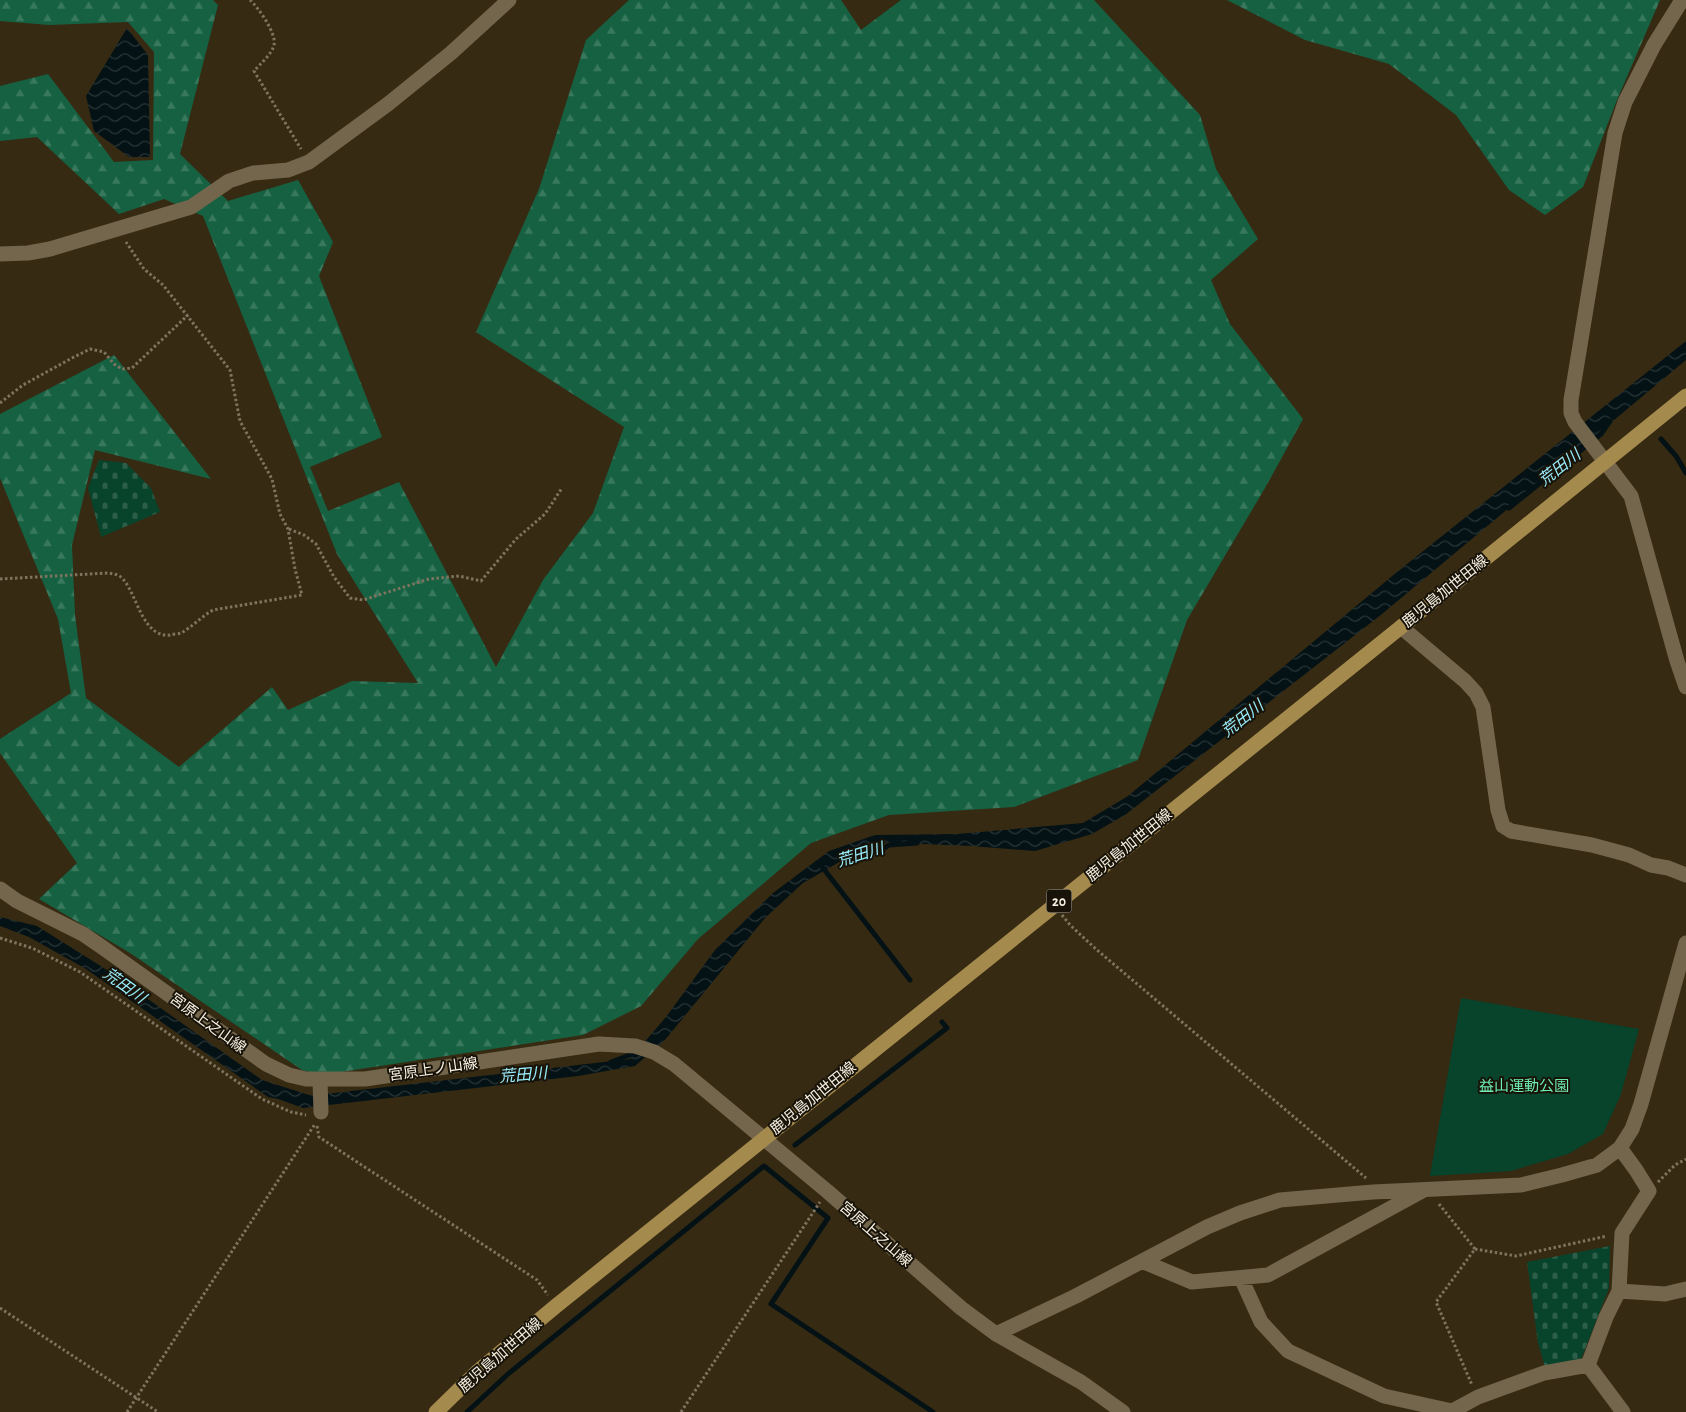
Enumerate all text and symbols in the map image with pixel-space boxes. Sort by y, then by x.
water label: 荒田川 [1535,445,1585,489]
street label: 鹿児島加世田線 [1399,552,1491,630]
water label: 荒田川 [1218,696,1268,740]
street label: 鹿児島加世田線 [1083,806,1175,884]
water label: 荒田川 [835,839,887,870]
road number: 20 [1046,889,1072,912]
water label: 荒田川 [100,964,151,1008]
street label: 宮原上之山線 [167,990,249,1056]
street label: 宮原上ノ山線 [387,1055,479,1083]
street label: 鹿児島加世田線 [767,1059,859,1137]
water label: 荒田川 [498,1064,550,1085]
park label: 益山運動公園 [1479,1078,1569,1094]
street label: 宮原上之山線 [837,1198,915,1270]
street label: 鹿児島加世田線 [455,1315,545,1395]

